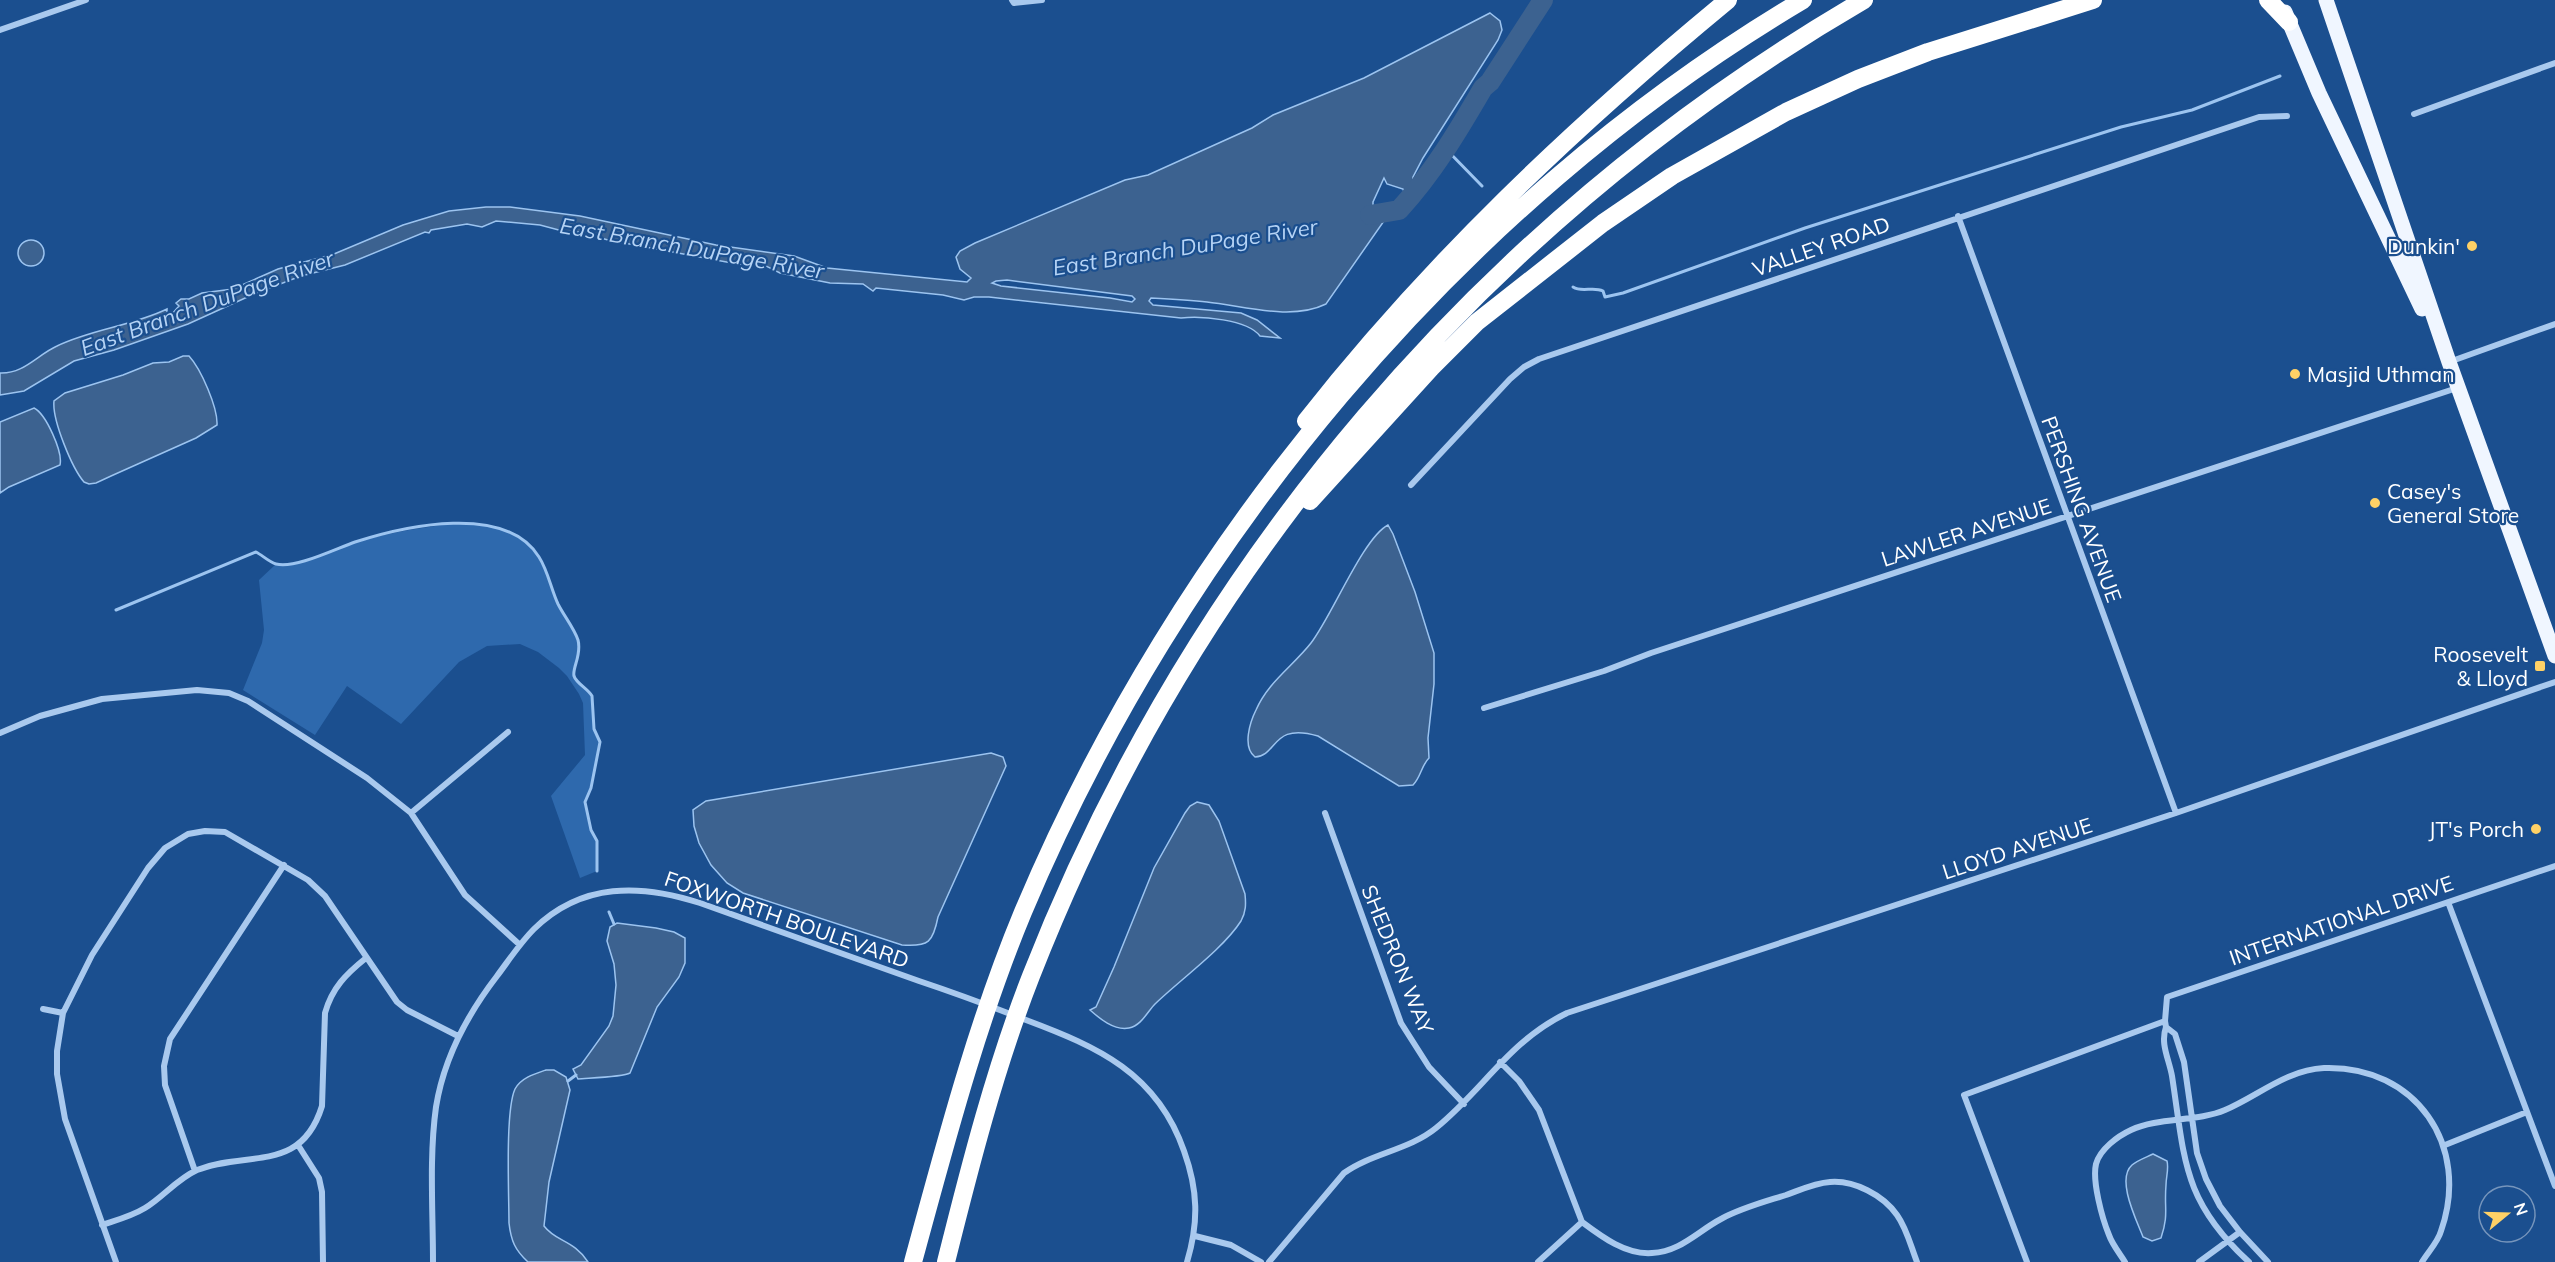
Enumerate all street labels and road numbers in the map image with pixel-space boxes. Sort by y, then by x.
street label: VALLEY ROAD [1749,210,1893,282]
street label: PERSHING AVENUE [2036,412,2128,606]
street label: LAWLER AVENUE [1878,492,2054,572]
street label: LLOYD AVENUE [1939,811,2095,885]
street label: FOXWORTH BOULEVARD [661,865,913,973]
street label: INTERNATIONAL DRIVE [2226,869,2456,971]
street label: SHEDRON WAY [1356,881,1440,1037]

